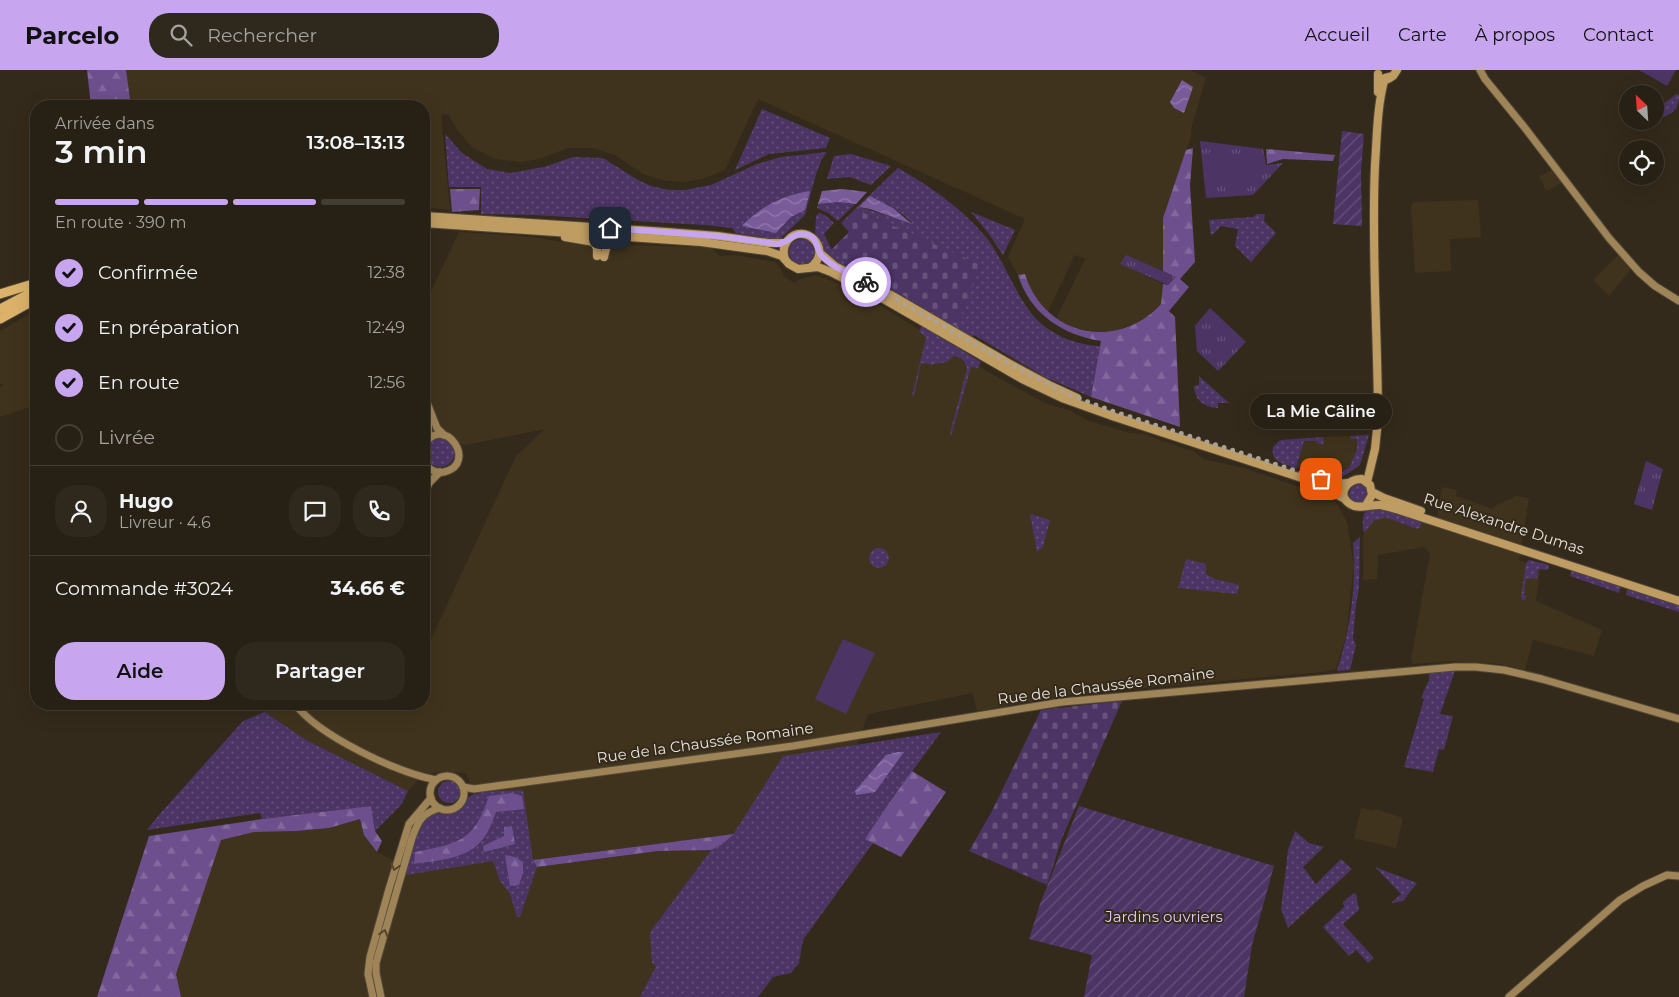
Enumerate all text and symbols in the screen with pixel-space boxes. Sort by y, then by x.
search box [149,13,499,58]
text: Parcelo [25,21,119,50]
icon: search [167,21,195,49]
text: Rechercher [207,24,317,47]
text: Accueil [1305,24,1370,46]
text: Carte [1398,24,1447,46]
text: À propos [1475,24,1555,46]
text: Contact [1583,24,1654,46]
north arrow [1619,85,1664,130]
map controls [1619,85,1664,185]
text: Arrivée dans [55,114,154,133]
text: 13:08–13:13 [307,131,405,154]
text: 3 min [55,132,147,171]
button: locate [1619,140,1664,185]
pin [589,207,631,249]
text: En route · 390 m [55,213,187,232]
icon: home [596,214,624,242]
courier [841,257,891,307]
icon: check [55,259,83,287]
text: Confirmée [98,261,198,284]
text: 12:38 [368,263,405,282]
icon: bike [852,268,880,296]
icon: check [55,314,83,342]
text: En préparation [98,316,240,339]
text: 12:49 [367,318,405,337]
icon: check [55,369,83,397]
text: En route [98,371,179,394]
text: 12:56 [368,373,405,392]
callout: La Mie Câline [1250,394,1392,429]
text: La Mie Câline [1266,402,1376,421]
text: Livrée [98,426,155,449]
pin [1300,458,1342,500]
icon: bag [1307,465,1335,493]
button: person [55,485,107,537]
button: chat [289,485,341,537]
button: phone [353,485,405,537]
street label: Rue Alexandre Dumas [1421,489,1587,559]
text: Hugo [119,490,173,513]
text: Livreur · 4.6 [119,513,211,532]
text: Commande #3024 [55,577,233,600]
text: 34.66 € [331,577,405,600]
button: Aide [55,642,225,700]
button: Partager [235,642,405,700]
street label: Rue de la Chaussée Romaine [996,663,1216,708]
street label: Rue de la Chaussée Romaine [595,718,814,767]
one-way arrow [391,863,401,871]
park label: Jardins ouvriers [1104,907,1223,926]
one-way arrow [379,929,389,937]

